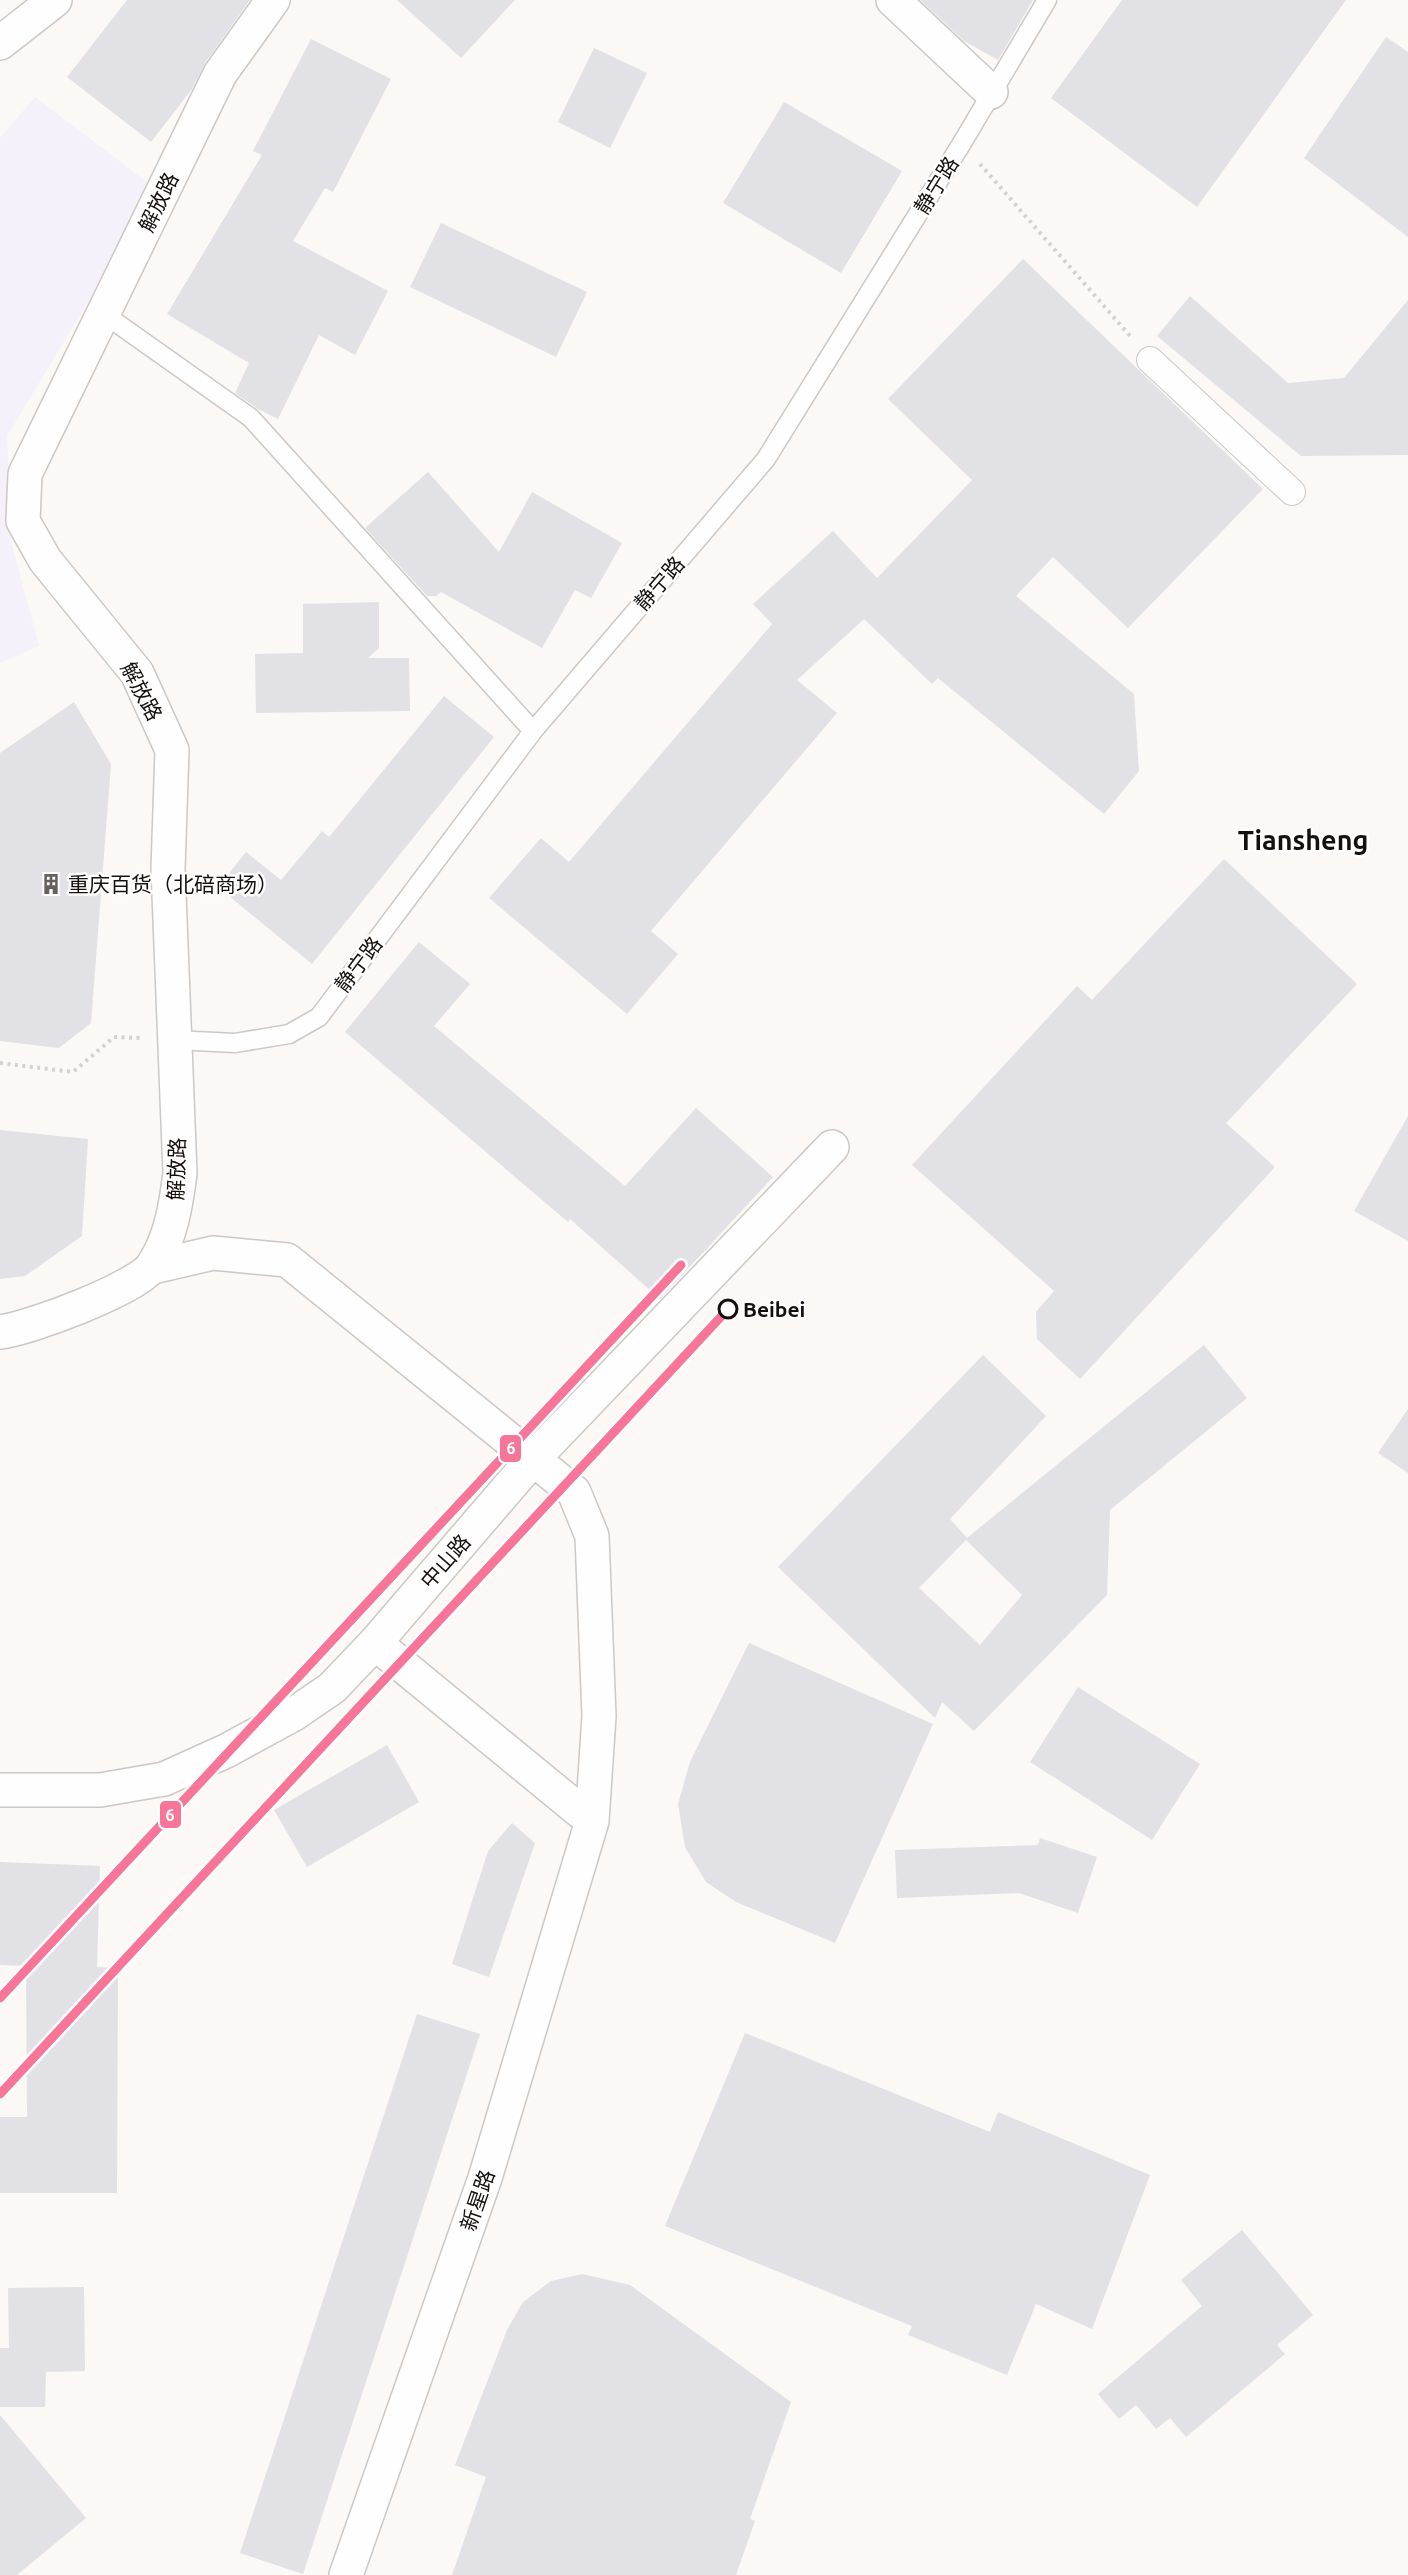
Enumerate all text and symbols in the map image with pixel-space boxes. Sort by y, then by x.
street label: 静宁路 [909,152,963,218]
street label: 解放路 [133,168,183,236]
street label: 静宁路 [629,551,689,615]
street label: 解放路 [117,658,167,724]
district label: Tiansheng [1238,825,1368,855]
building icon: 重庆百货（北碚商场） [39,872,63,896]
place label: 重庆百货（北碚商场） [68,872,278,896]
street label: 静宁路 [329,932,387,996]
street label: 解放路 [163,1137,189,1201]
place label: Beibei [743,1297,805,1321]
marker: Beibei [718,1299,738,1319]
line badge: 6 [499,1434,522,1463]
text: 6 [506,1439,516,1457]
street label: 中山路 [415,1529,475,1593]
line badge: 6 [159,1800,182,1829]
text: 6 [165,1806,175,1824]
street label: 新星路 [455,2166,499,2234]

